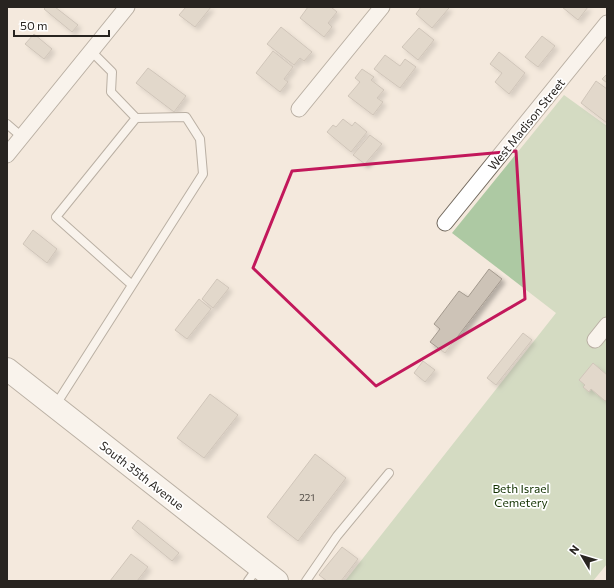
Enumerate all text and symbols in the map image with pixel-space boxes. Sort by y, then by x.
scale bar [14,12,109,38]
text: 50 m [20,18,48,32]
street label: West Madison Street [485,75,567,173]
street label: South 35th Avenue [97,438,187,512]
park label: Beth Israel Cemetery [492,481,550,509]
house number: 221 [299,491,315,503]
north arrow [562,536,602,576]
text: N [566,542,581,557]

